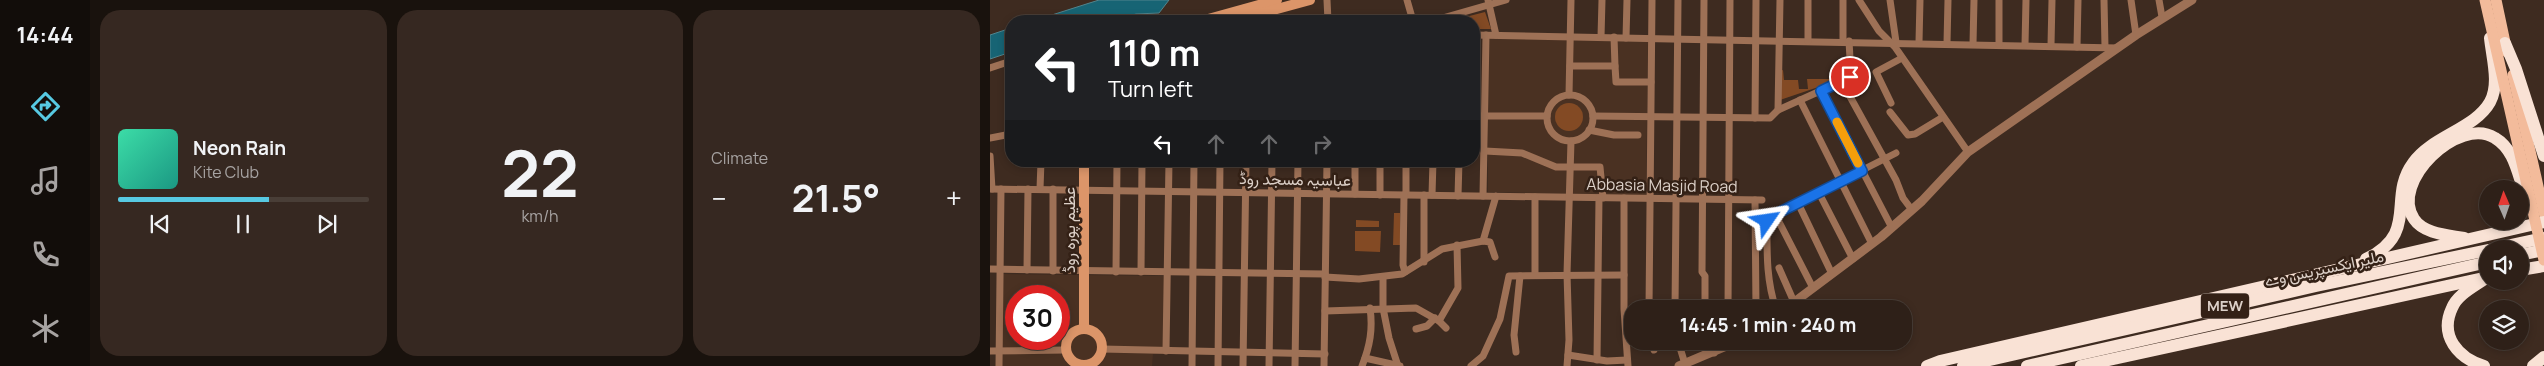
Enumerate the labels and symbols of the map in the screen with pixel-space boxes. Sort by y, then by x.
pin [1829,56,1871,98]
street label: عباسیہ مسجد روڈ [1239,167,1351,191]
street label: Abbasia Masjid Road [1586,173,1738,197]
north arrow [2479,180,2529,230]
street label: عظیم پورہ روڈ [1058,187,1081,273]
position arrow [1740,194,1792,246]
street label: ملیر ایکسپریس وے [2262,245,2386,292]
speed limit sign: 30 [1005,285,1070,350]
road number: MEW [2201,294,2249,318]

